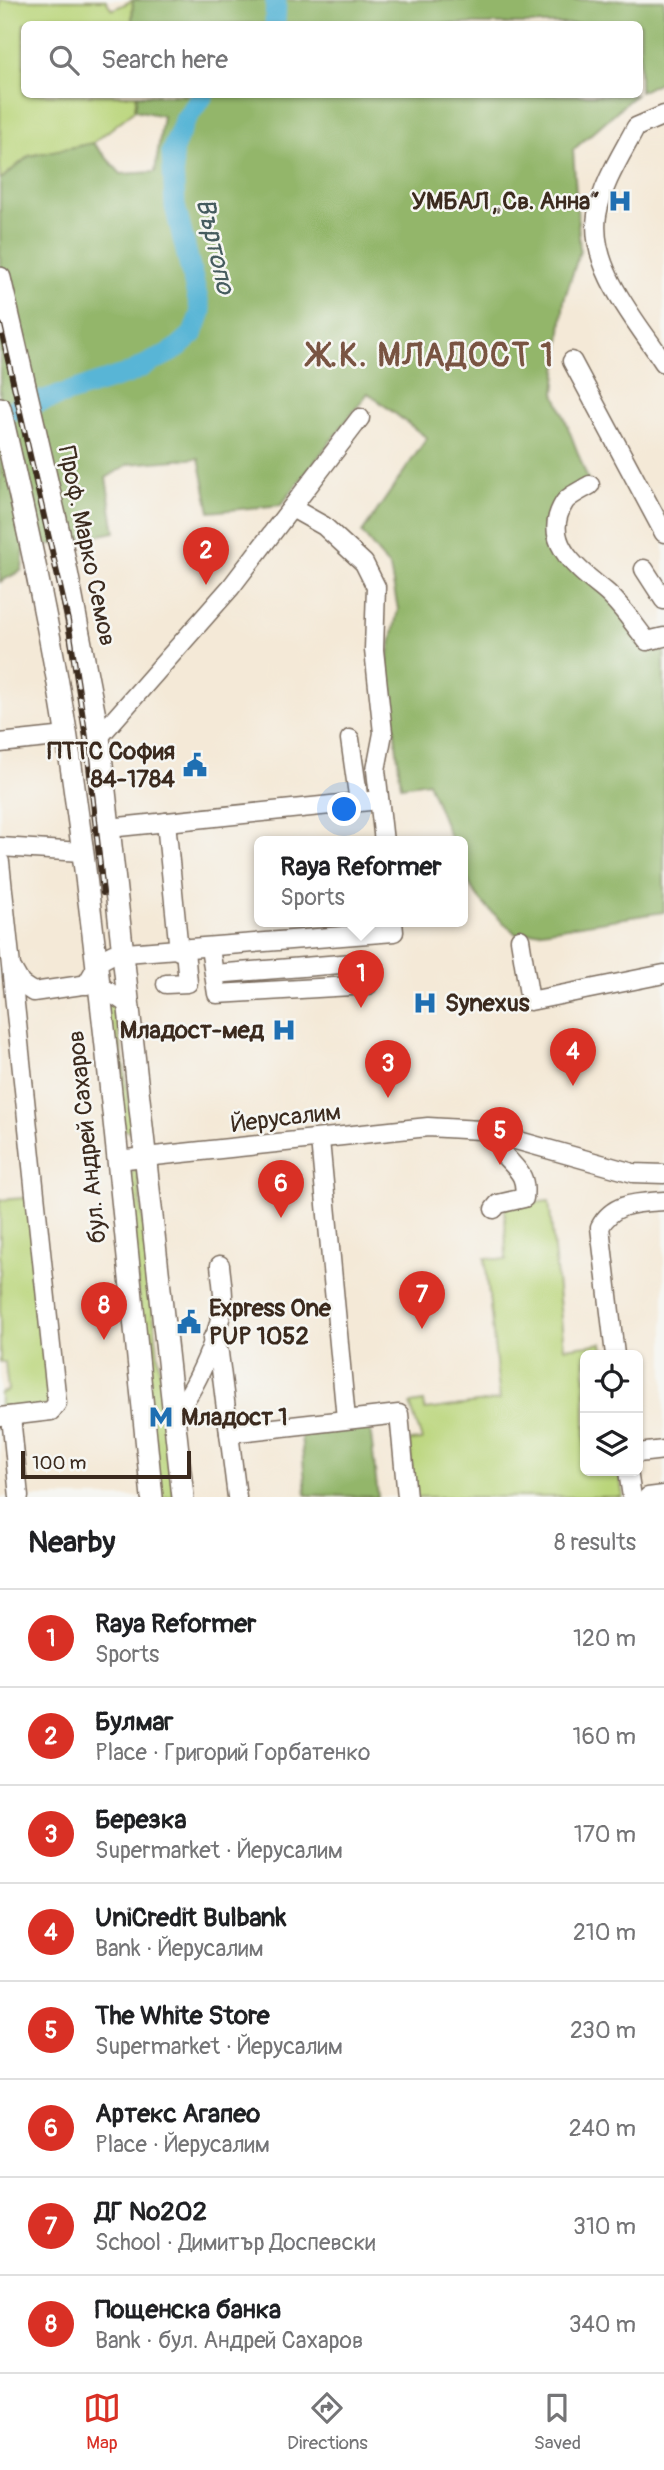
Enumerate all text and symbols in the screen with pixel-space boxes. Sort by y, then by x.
search box [21,21,643,98]
icon: search [45,41,83,79]
text: Search here [101,44,228,76]
place label: УМБАЛ „Св. Анна“ [412,187,600,216]
hospital icon: УМБАЛ „Св. Анна“ [606,187,634,215]
water label: Въртопо [188,195,242,299]
district label: Ж.К. МЛАДОСТ 1 [304,336,555,376]
street label: Проф. Марко Семов [52,443,122,649]
pin: 2 [183,527,229,585]
place label: ПТТС София 84-1784 [47,737,175,794]
public building icon: ПТТС София 84-1784 [181,751,209,779]
your location [327,792,361,826]
popup [254,836,468,927]
text: Raya Reformer [280,851,442,883]
text: Sports [280,883,345,912]
pin: 1 [338,950,384,1008]
hospital icon: Synexus [411,989,439,1017]
place label: Synexus [445,989,530,1018]
place label: Младост-мед [120,1016,265,1045]
hospital icon: Младост-мед [270,1016,298,1044]
pin: 4 [550,1028,596,1086]
street label: бул. Андрей Сахаров [61,1029,113,1245]
pin: 3 [365,1040,411,1098]
street label: Йерусалим [230,1097,342,1139]
pin: 5 [477,1107,523,1165]
pin: 6 [258,1160,304,1218]
pin: 7 [399,1271,445,1329]
pin: 8 [81,1282,127,1340]
place label: Express One PUP 1052 [209,1294,332,1351]
public building icon: Express One PUP 1052 [175,1308,203,1336]
map controls [580,1350,643,1476]
button: locate [580,1350,643,1413]
metro station icon: Младост 1 [147,1403,175,1431]
place label: Младост 1 [181,1403,288,1432]
button: layers [580,1413,643,1476]
scale bar [21,1448,191,1480]
text: 100 m [32,1451,86,1475]
text: Nearby [28,1524,115,1561]
text: 8 results [554,1528,636,1557]
text: Raya Reformer [95,1608,256,1640]
text: 1 [47,1624,56,1653]
text: 120 m [573,1624,636,1653]
text: Sports [95,1640,159,1669]
text: Булмаг [95,1706,173,1738]
text: 2 [45,1722,57,1751]
text: 160 m [572,1722,636,1751]
text: Place · Григорий Горбатенко [95,1738,370,1767]
text: Березка [95,1804,187,1836]
text: 3 [45,1820,57,1849]
text: 170 m [574,1820,636,1849]
text: Supermarket · Йерусалим [95,1836,343,1865]
text: UniCredit Bulbank [95,1902,286,1934]
text: 4 [44,1918,58,1947]
text: 210 m [573,1918,636,1947]
text: Bank · Йерусалим [95,1934,264,1963]
text: The White Store [95,2000,270,2032]
text: 5 [45,2016,57,2045]
text: 230 m [570,2016,636,2045]
text: Supermarket · Йерусалим [95,2032,343,2061]
text: Артекс Агапео [95,2098,260,2130]
text: 6 [44,2114,58,2143]
text: 240 m [569,2114,636,2143]
text: Place · Йерусалим [95,2130,270,2159]
text: ДГ №202 [95,2196,207,2228]
text: 7 [45,2212,57,2241]
text: 310 m [573,2212,636,2241]
text: School · Димитър Доспевски [95,2228,376,2257]
text: Пощенска банка [95,2294,281,2326]
text: 8 [45,2310,57,2339]
text: 340 m [569,2310,636,2339]
text: Bank · бул. Андрей Сахаров [95,2326,363,2355]
tab: Map [83,2389,121,2455]
tab: Directions [287,2389,368,2455]
tab: Saved [534,2389,581,2455]

